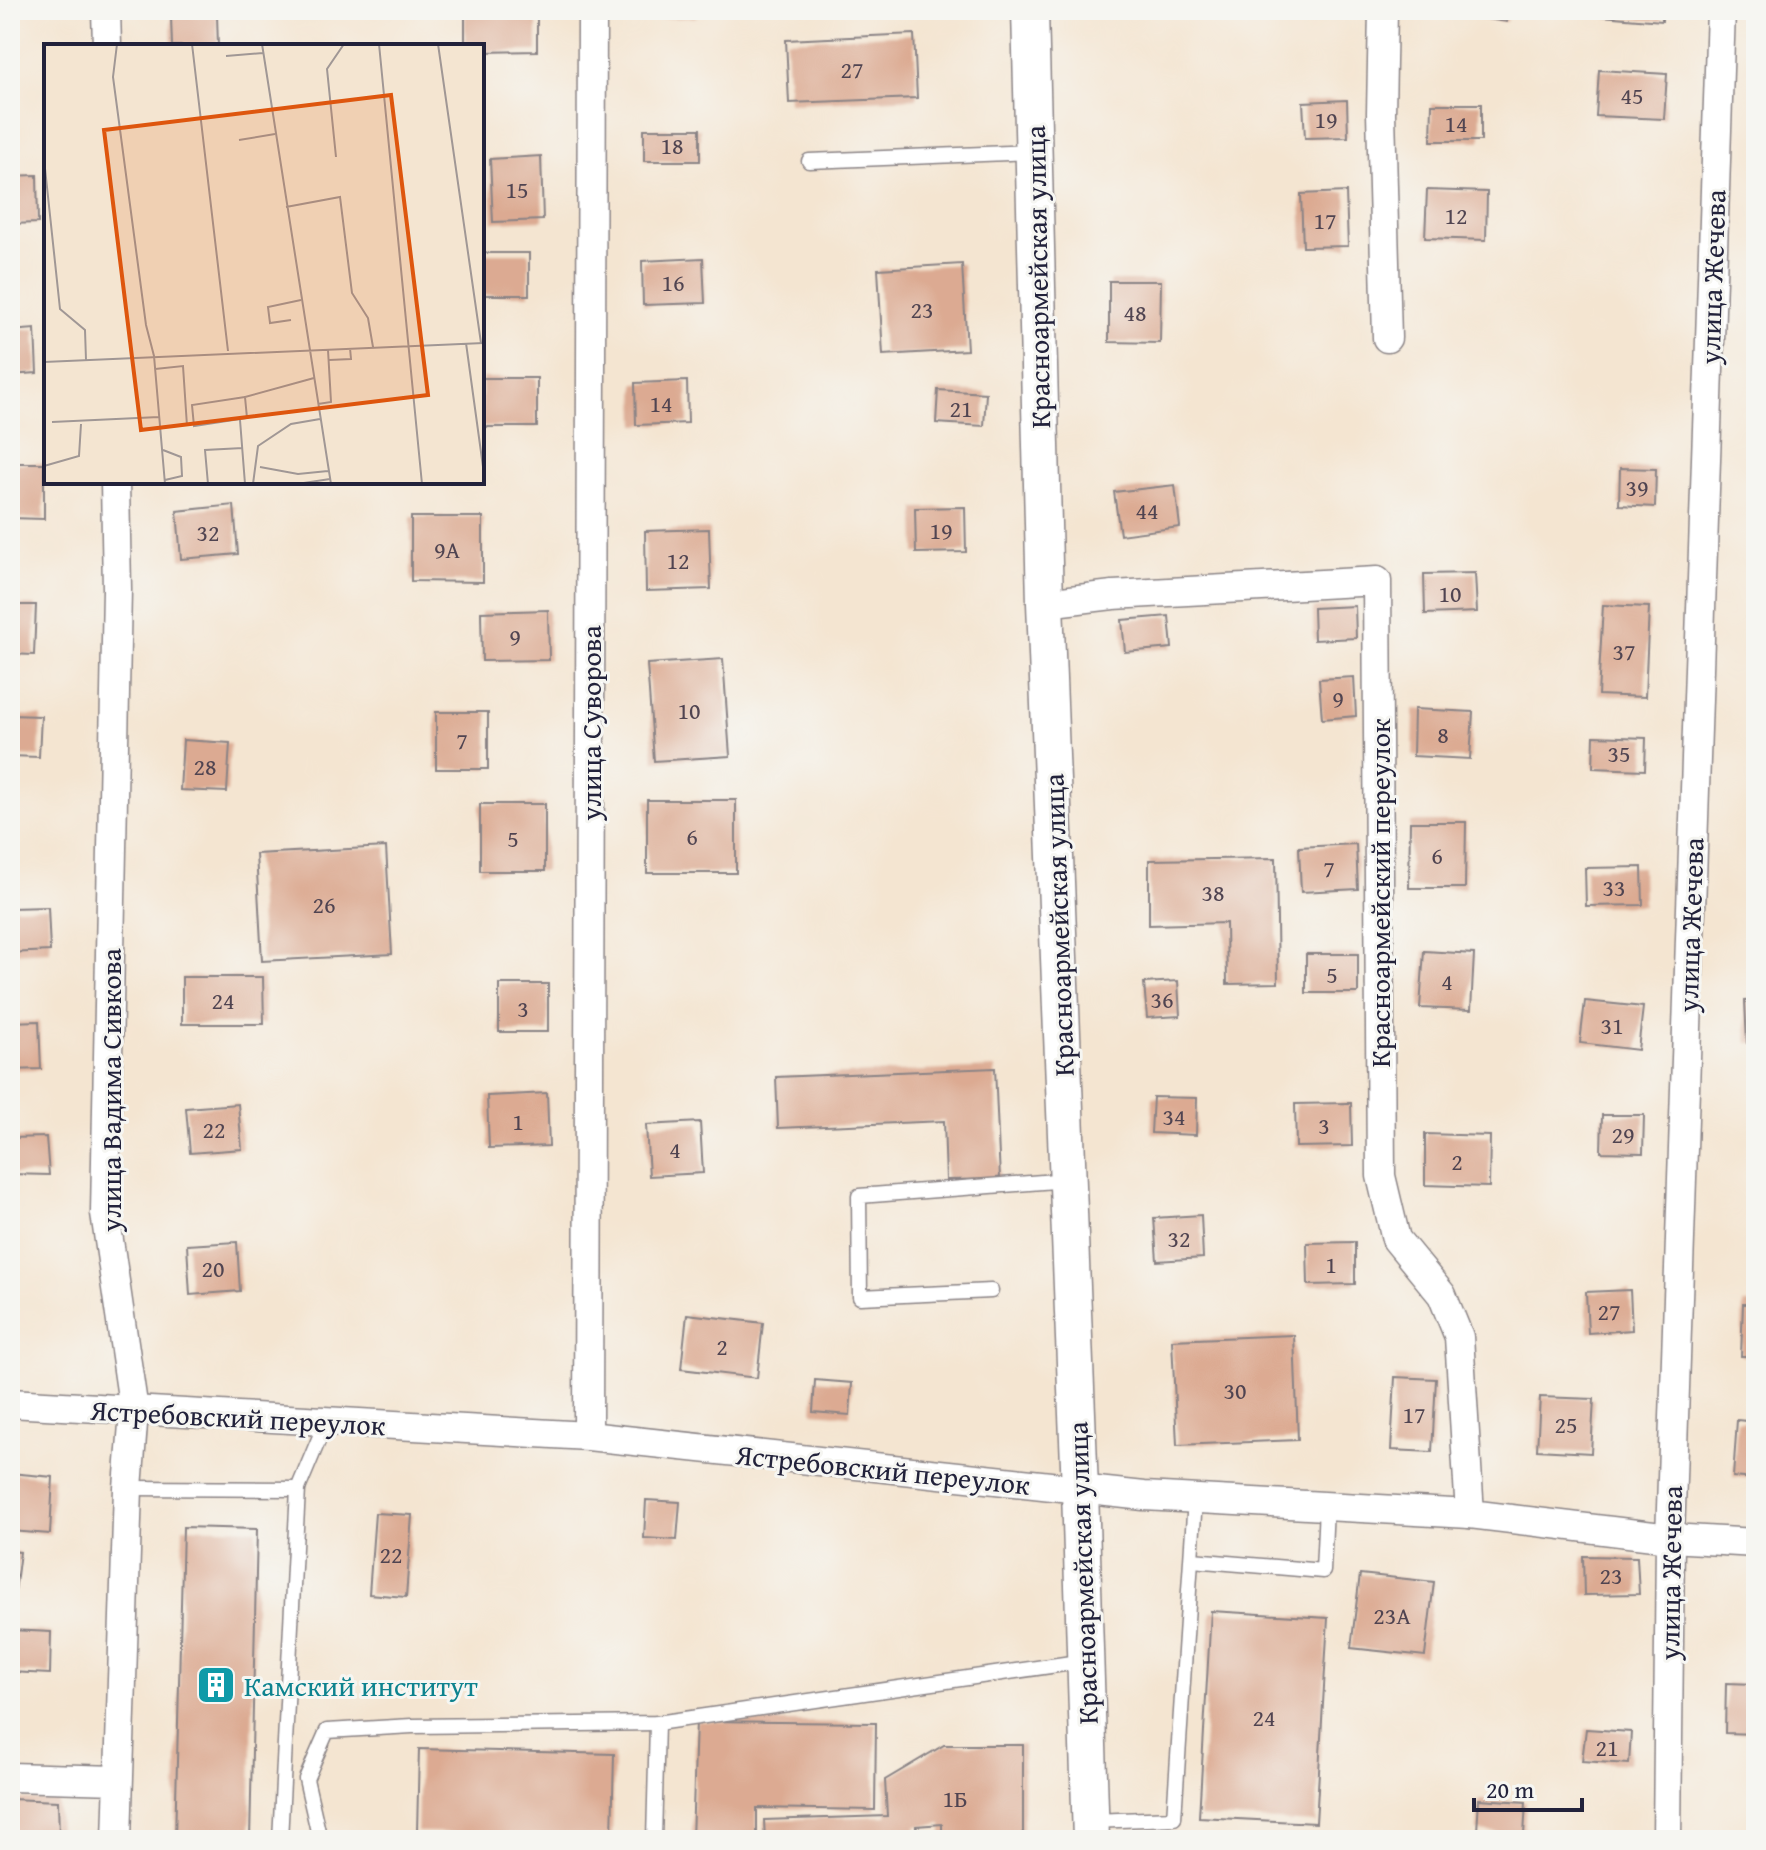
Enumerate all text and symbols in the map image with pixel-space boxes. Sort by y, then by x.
inset map [44,44,484,484]
house number: 27 [840,52,864,87]
house number: 45 [1620,78,1644,113]
house number: 19 [1314,102,1338,137]
house number: 14 [1444,106,1468,141]
street label: Красноармейская улица [1014,124,1060,429]
house number: 18 [660,128,684,163]
house number: 15 [505,172,529,207]
street label: улица Жечева [1688,188,1736,366]
house number: 12 [1444,198,1468,233]
house number: 17 [1313,203,1337,238]
house number: 16 [661,265,685,300]
house number: 23 [910,292,934,327]
house number: 48 [1123,295,1147,330]
house number: 14 [649,386,673,421]
house number: 21 [949,391,973,426]
house number: 39 [1625,470,1649,505]
house number: 44 [1135,493,1159,528]
house number: 19 [929,513,953,548]
house number: 32 [196,515,220,550]
house number: 9А [434,532,461,567]
house number: 12 [666,543,690,578]
house number: 10 [1438,576,1462,611]
house number: 9 [509,619,521,654]
street label: улица Суворова [570,625,611,822]
house number: 37 [1612,634,1636,669]
house number: 9 [1332,681,1344,716]
house number: 10 [677,693,701,728]
house number: 8 [1437,717,1449,752]
street label: Красноармейский переулок [1359,718,1400,1068]
house number: 7 [456,723,468,758]
house number: 35 [1607,736,1631,771]
house number: 28 [193,749,217,784]
street label: Красноармейская улица [1032,772,1084,1077]
house number: 6 [686,819,698,854]
house number: 5 [507,821,519,856]
street label: улица Жечева [1666,836,1714,1014]
house number: 6 [1431,838,1443,873]
house number: 7 [1323,851,1335,886]
house number: 33 [1602,870,1626,905]
house number: 38 [1201,875,1225,910]
house number: 26 [312,887,336,922]
street label: улица Вадима Сивкова [90,947,131,1233]
house number: 5 [1326,957,1338,992]
house number: 4 [1441,964,1453,999]
house number: 36 [1150,982,1174,1017]
house number: 24 [211,983,235,1018]
house number: 3 [517,991,529,1026]
house number: 31 [1600,1008,1624,1043]
house number: 34 [1162,1099,1186,1134]
house number: 1 [512,1104,524,1139]
house number: 3 [1318,1108,1330,1143]
house number: 22 [202,1112,226,1147]
house number: 29 [1611,1117,1635,1152]
house number: 4 [669,1132,681,1167]
house number: 2 [1451,1144,1463,1179]
house number: 32 [1167,1221,1191,1256]
house number: 1 [1325,1247,1337,1282]
house number: 20 [201,1251,225,1286]
house number: 27 [1597,1294,1621,1329]
house number: 2 [716,1329,728,1364]
house number: 30 [1223,1373,1247,1408]
street label: Ястребовский переулок [89,1389,387,1445]
house number: 17 [1402,1397,1426,1432]
house number: 25 [1554,1407,1578,1442]
street label: Красноармейская улица [1056,1420,1108,1725]
street label: Ястребовский переулок [733,1433,1032,1505]
street label: улица Жечева [1648,1485,1692,1662]
house number: 22 [379,1537,403,1572]
house number: 23 [1599,1558,1623,1593]
house number: 23А [1373,1598,1411,1633]
building icon: Камский институт [195,1664,237,1706]
place label: Камский институт [244,1665,478,1706]
house number: 24 [1252,1700,1276,1735]
house number: 21 [1595,1730,1619,1765]
scale bar [1474,1762,1582,1812]
text: 20 m [1486,1772,1534,1807]
house number: 1Б [942,1781,968,1816]

